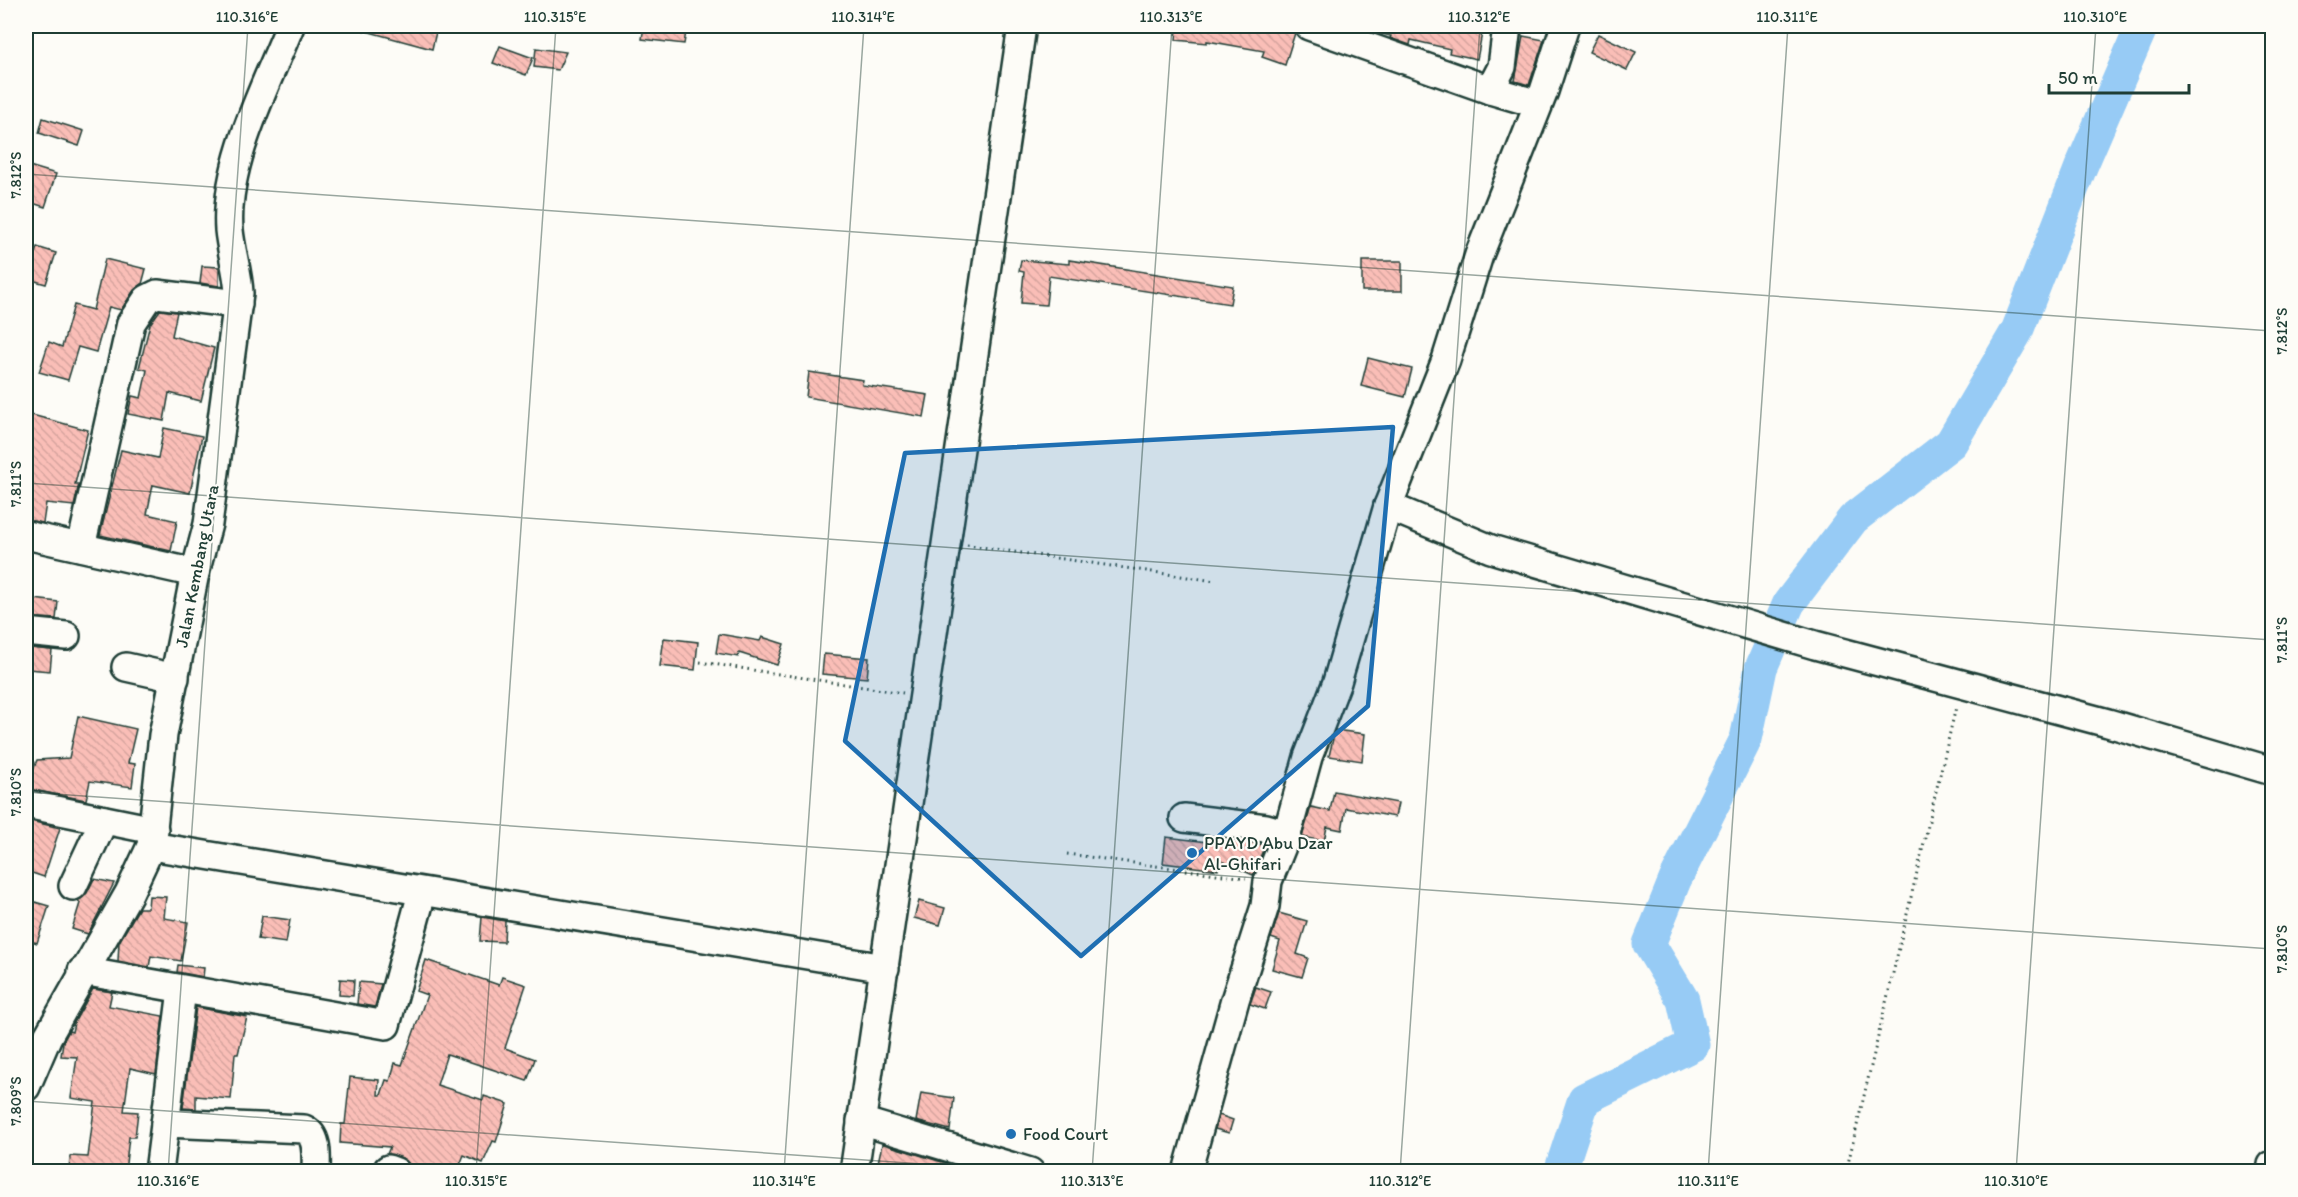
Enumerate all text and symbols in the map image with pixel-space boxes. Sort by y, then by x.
text: 110.316°E [216,8,278,26]
text: 110.315°E [524,8,586,26]
text: 110.314°E [831,8,895,26]
text: 110.313°E [1140,8,1202,26]
text: 110.312°E [1448,8,1510,26]
text: 110.311°E [1756,8,1818,26]
text: 110.310°E [2063,8,2127,26]
scale bar [2049,57,2188,95]
text: 50 m [2058,67,2098,89]
text: 7.812°S [7,151,25,199]
text: 7.812°S [2273,307,2291,355]
text: 7.811°S [7,461,25,507]
street label: Jalan Kembang Utara [170,482,224,649]
text: 7.811°S [2273,617,2291,663]
text: 7.810°S [7,768,25,816]
place label: PPAYD Abu Dzar Al-Ghifari [1204,832,1334,875]
marker: PPAYD Abu Dzar Al-Ghifari [1185,846,1199,860]
text: 7.810°S [2273,925,2291,973]
text: 7.809°S [7,1076,25,1126]
place label: Food Court [1023,1123,1108,1145]
marker: Food Court [1004,1127,1018,1141]
text: 110.316°E [137,1172,199,1190]
text: 110.315°E [445,1172,507,1190]
text: 110.314°E [752,1172,816,1190]
text: 110.313°E [1061,1172,1123,1190]
text: 110.312°E [1369,1172,1431,1190]
text: 110.311°E [1677,1172,1739,1190]
text: 110.310°E [1984,1172,2048,1190]

